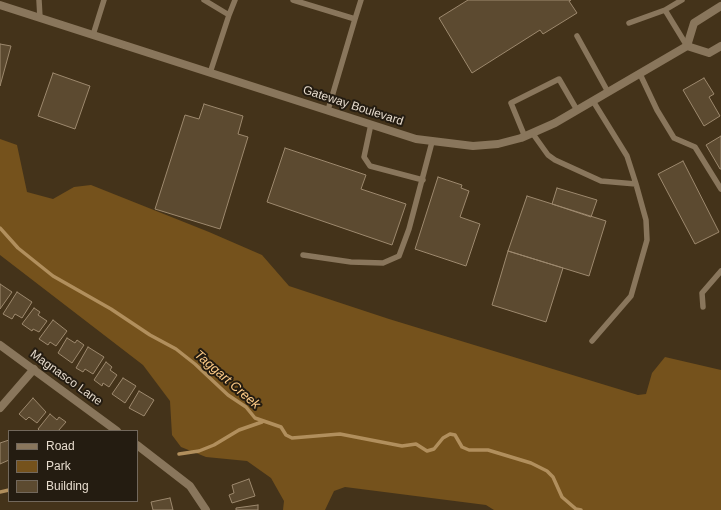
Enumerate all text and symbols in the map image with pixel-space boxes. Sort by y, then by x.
street label: Gateway Boulevard [301,83,405,129]
street label: Magnasco Lane [27,347,105,409]
water label: Taggart Creek [191,347,263,413]
legend [8,430,138,502]
text: Road [46,439,75,453]
text: Park [46,459,71,473]
text: Building [46,479,89,493]

